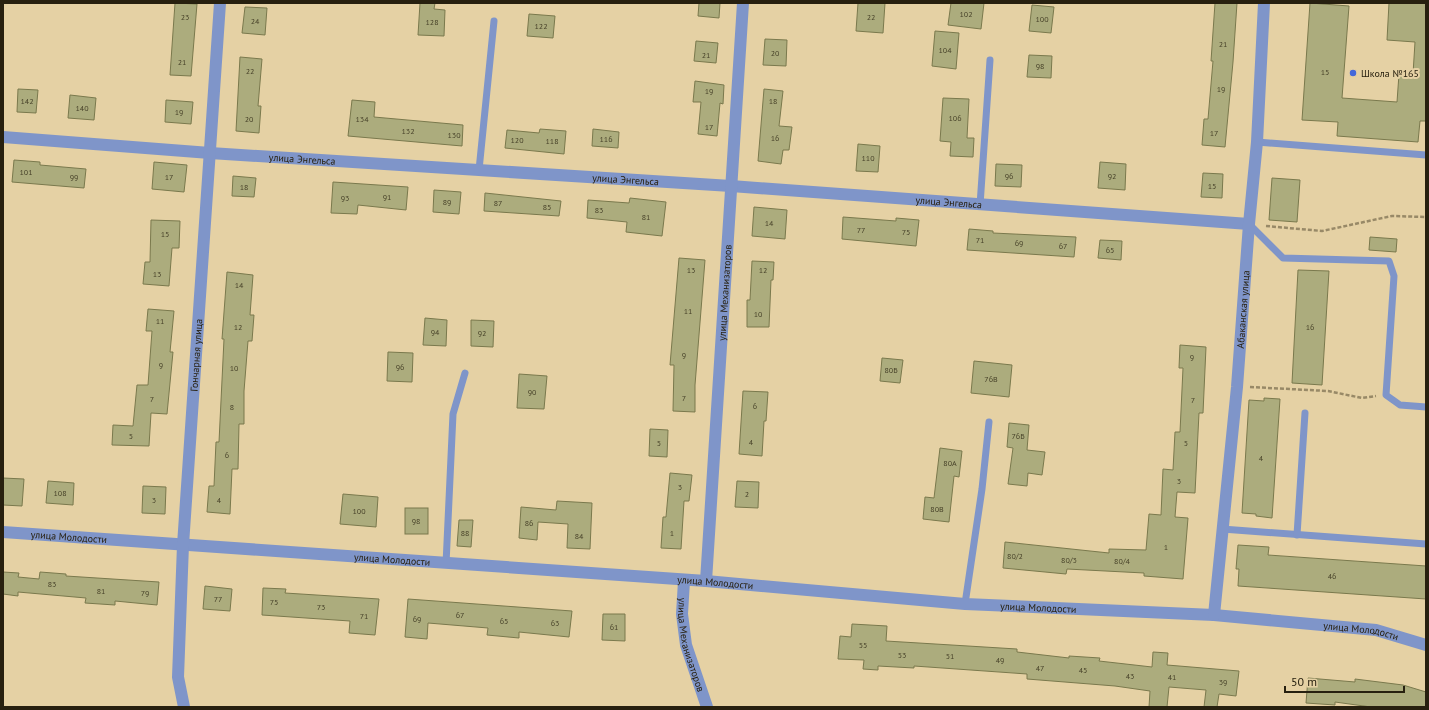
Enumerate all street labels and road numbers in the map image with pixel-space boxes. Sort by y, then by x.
street label: улица Энгельса [268,150,336,167]
street label: улица Энгельса [592,171,659,188]
street label: улица Энгельса [915,193,983,211]
street label: улица Механизаторов [715,244,734,341]
street label: Абаканская улица [1233,270,1252,349]
street label: Гончарная улица [187,318,205,392]
street label: улица Молодости [30,527,107,546]
street label: улица Молодости [354,550,431,568]
street label: улица Молодости [677,573,754,592]
street label: улица Механизаторов [675,597,708,693]
street label: улица Молодости [1000,599,1077,615]
street label: улица Молодости [1323,619,1400,643]

